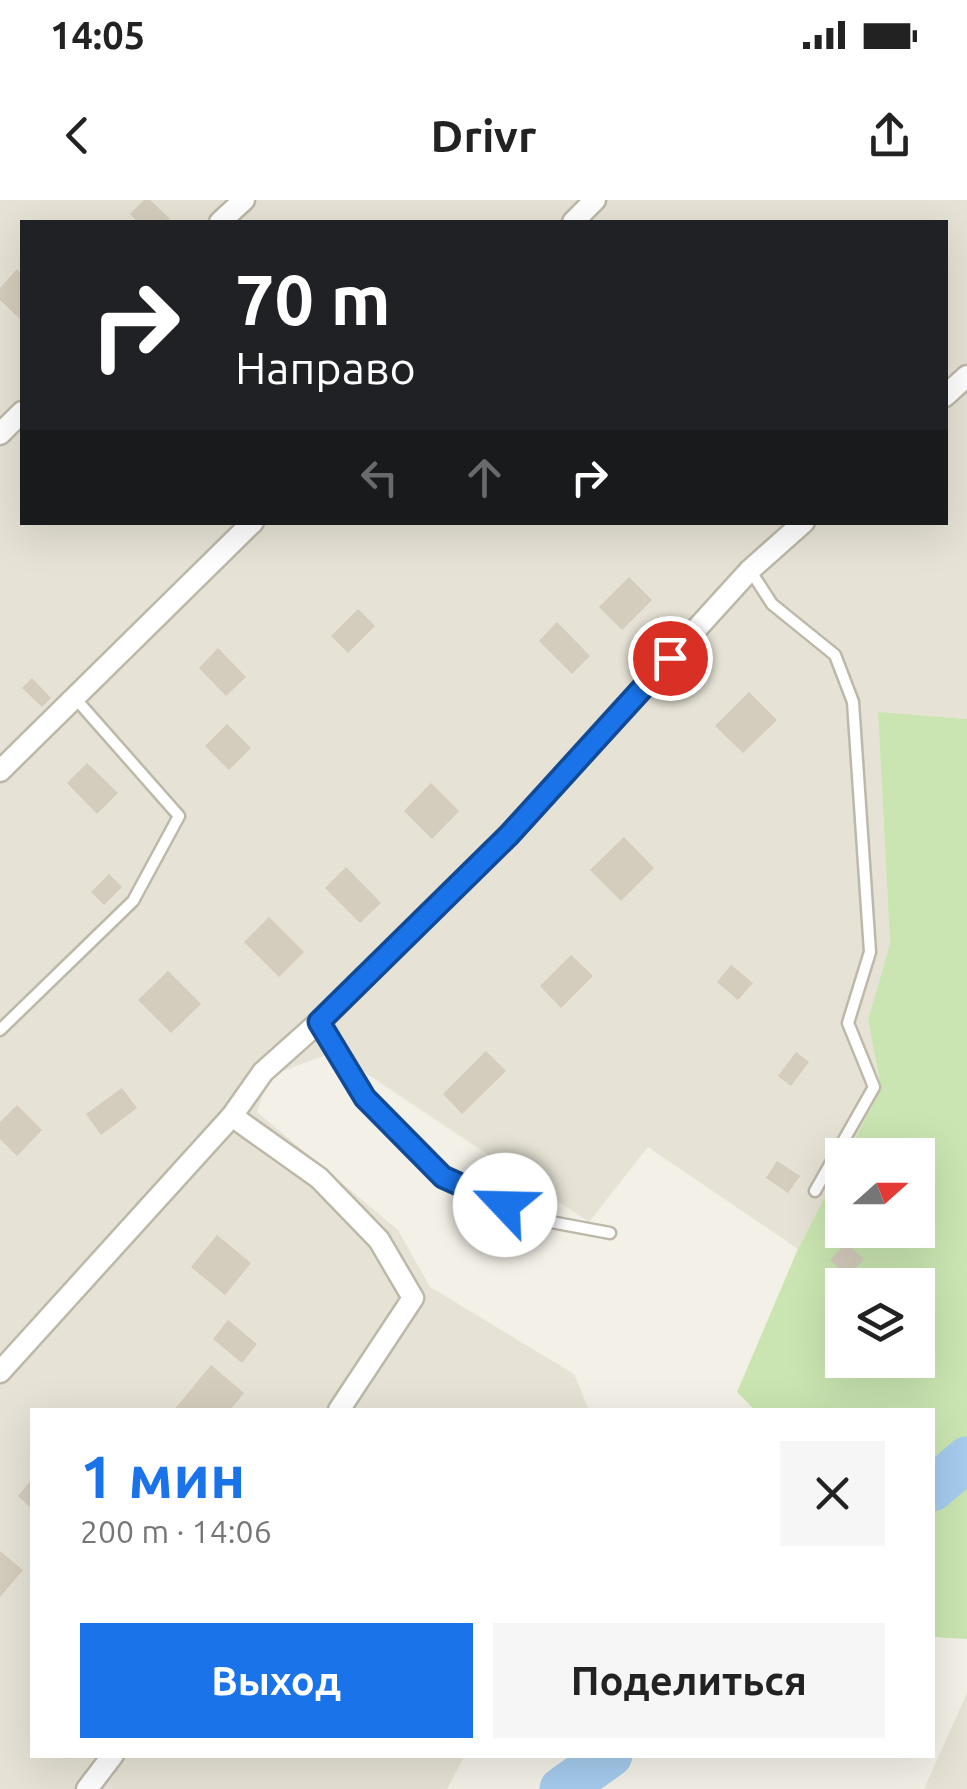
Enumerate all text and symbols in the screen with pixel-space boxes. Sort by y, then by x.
text: 14:05 [50,14,145,56]
icon: back [50,108,105,163]
icon: share [862,108,917,163]
text: Drivr [431,110,536,161]
icon: right [70,260,200,390]
text: 70 m [235,260,391,338]
text: Направо [235,342,416,393]
icon: left [352,450,407,505]
icon: ahead [457,450,512,505]
icon: right [562,450,617,505]
pin [628,616,713,701]
icon: arrive [643,631,698,686]
north arrow [825,1138,935,1248]
map controls [825,1138,935,1378]
position arrow [453,1153,557,1257]
button: layers [825,1268,935,1378]
button: close [780,1441,885,1546]
text: 1 мин [80,1442,245,1509]
text: 200 m · 14:06 [80,1513,272,1549]
button: Выход [80,1623,473,1738]
button: Поделиться [493,1623,885,1738]

